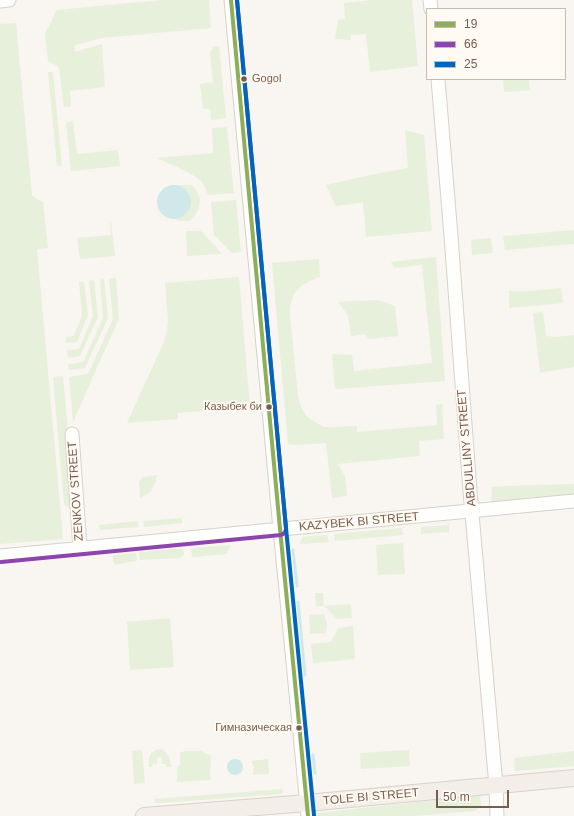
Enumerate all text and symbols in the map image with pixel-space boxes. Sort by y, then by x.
legend [426,8,566,80]
text: 19 [464,17,477,31]
text: 66 [464,37,477,51]
text: 25 [464,57,477,71]
place label: Gogol [252,72,281,86]
marker: Gogol [239,74,249,84]
street label: ABDULLINY STREET [455,389,479,507]
place label: Казыбек би [204,400,262,414]
marker: Казыбек би [264,402,274,412]
street label: ZENKOV STREET [65,441,87,541]
street label: KAZYBEK BI STREET [298,510,420,534]
place label: Гимназическая [215,721,292,735]
marker: Гимназическая [294,723,304,733]
scale bar [438,782,511,808]
street label: TOLE BI STREET [322,786,420,808]
text: 50 m [443,790,470,804]

